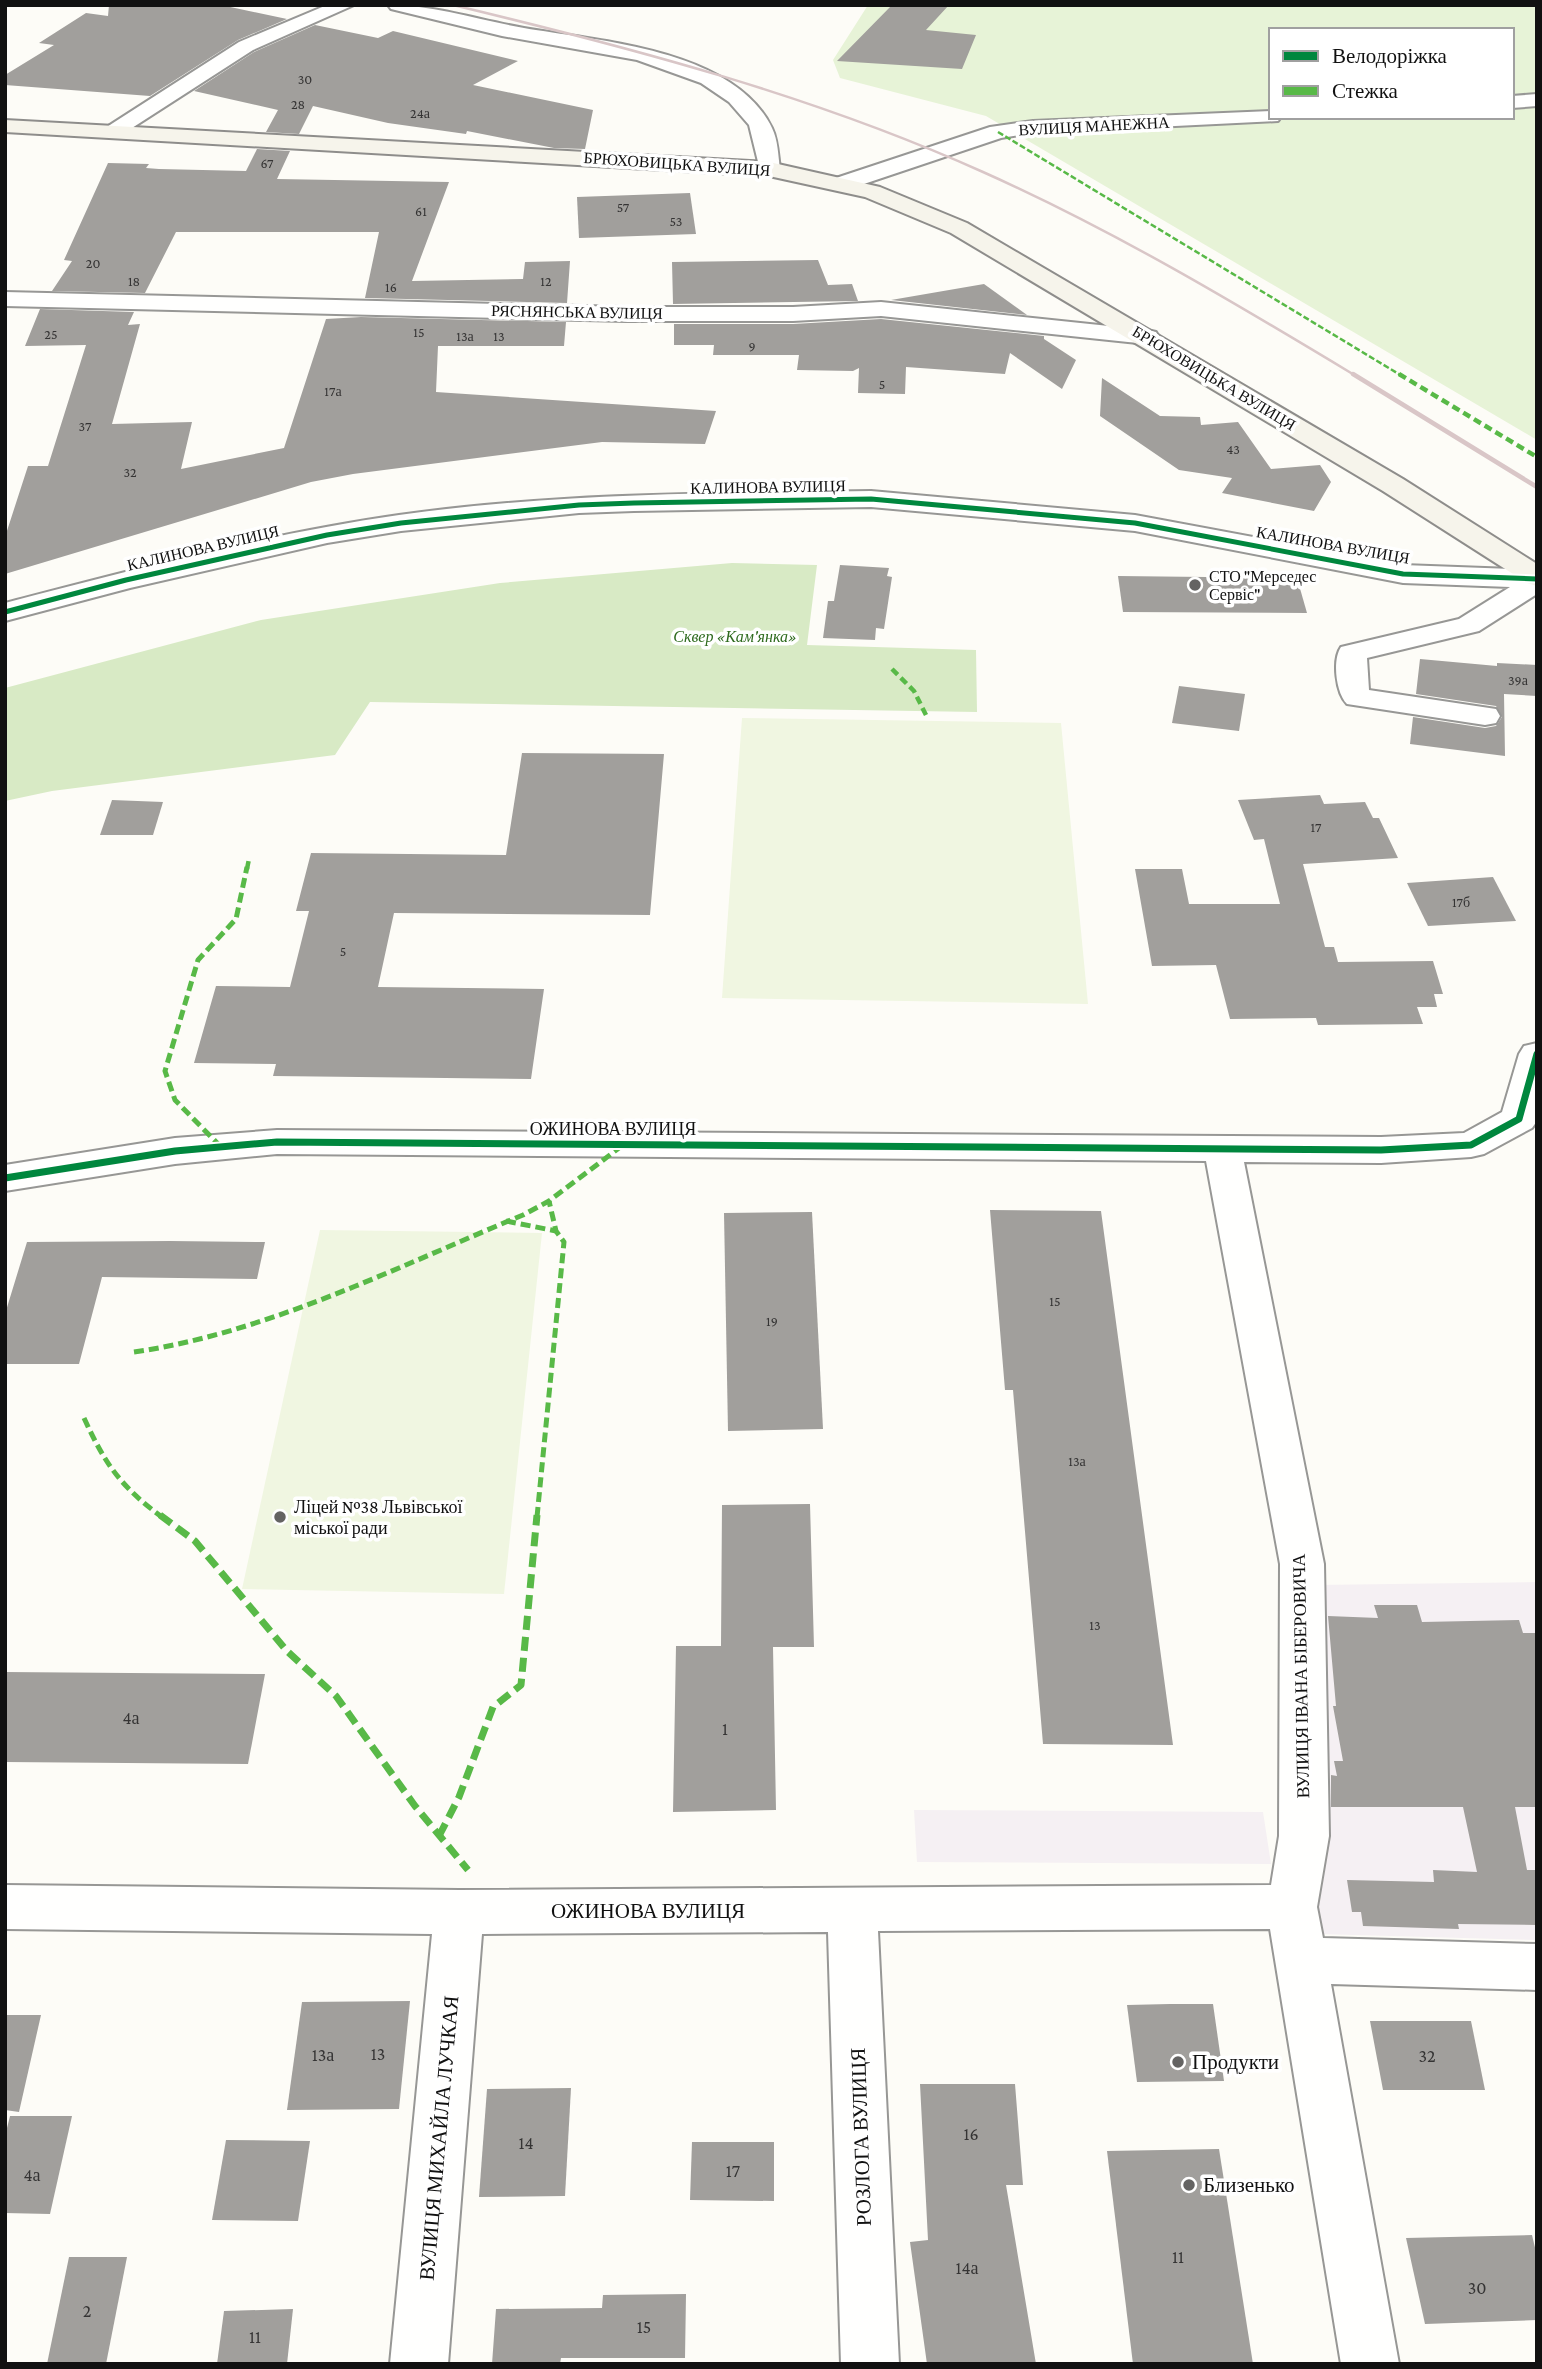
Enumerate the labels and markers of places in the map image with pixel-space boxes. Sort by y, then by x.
place label: СТО "Мерседес Сервіс" [1209,568,1316,604]
marker: СТО "Мерседес Сервіс" [1187,577,1203,593]
place label: Ліцей №38 Львівської міської ради [294,1497,462,1538]
marker: Ліцей №38 Львівської міської ради [272,1509,288,1525]
place label: Продукти [1192,2050,1279,2074]
marker: Продукти [1170,2054,1186,2070]
place label: Близенько [1203,2173,1295,2197]
marker: Близенько [1181,2177,1197,2193]

